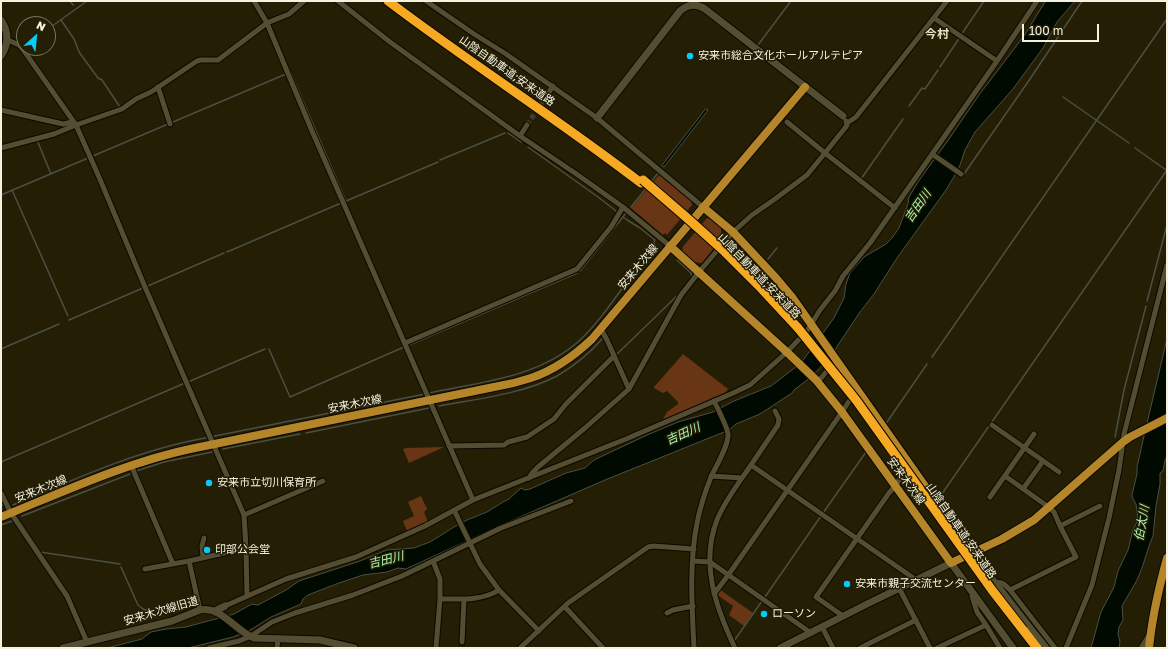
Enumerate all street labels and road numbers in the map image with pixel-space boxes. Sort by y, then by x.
street label: 山陰自動車道;安来道路 [457,33,557,109]
street label: 山陰自動車道;安来道路 [715,231,803,321]
street label: 安来木次線 [615,242,661,292]
street label: 安来木次線 [327,392,383,416]
street label: 安来木次線 [884,455,928,507]
street label: 安来木次線 [13,473,69,505]
street label: 山陰自動車道;安来道路 [923,481,999,581]
street label: 安来木次線旧道 [122,594,200,628]

